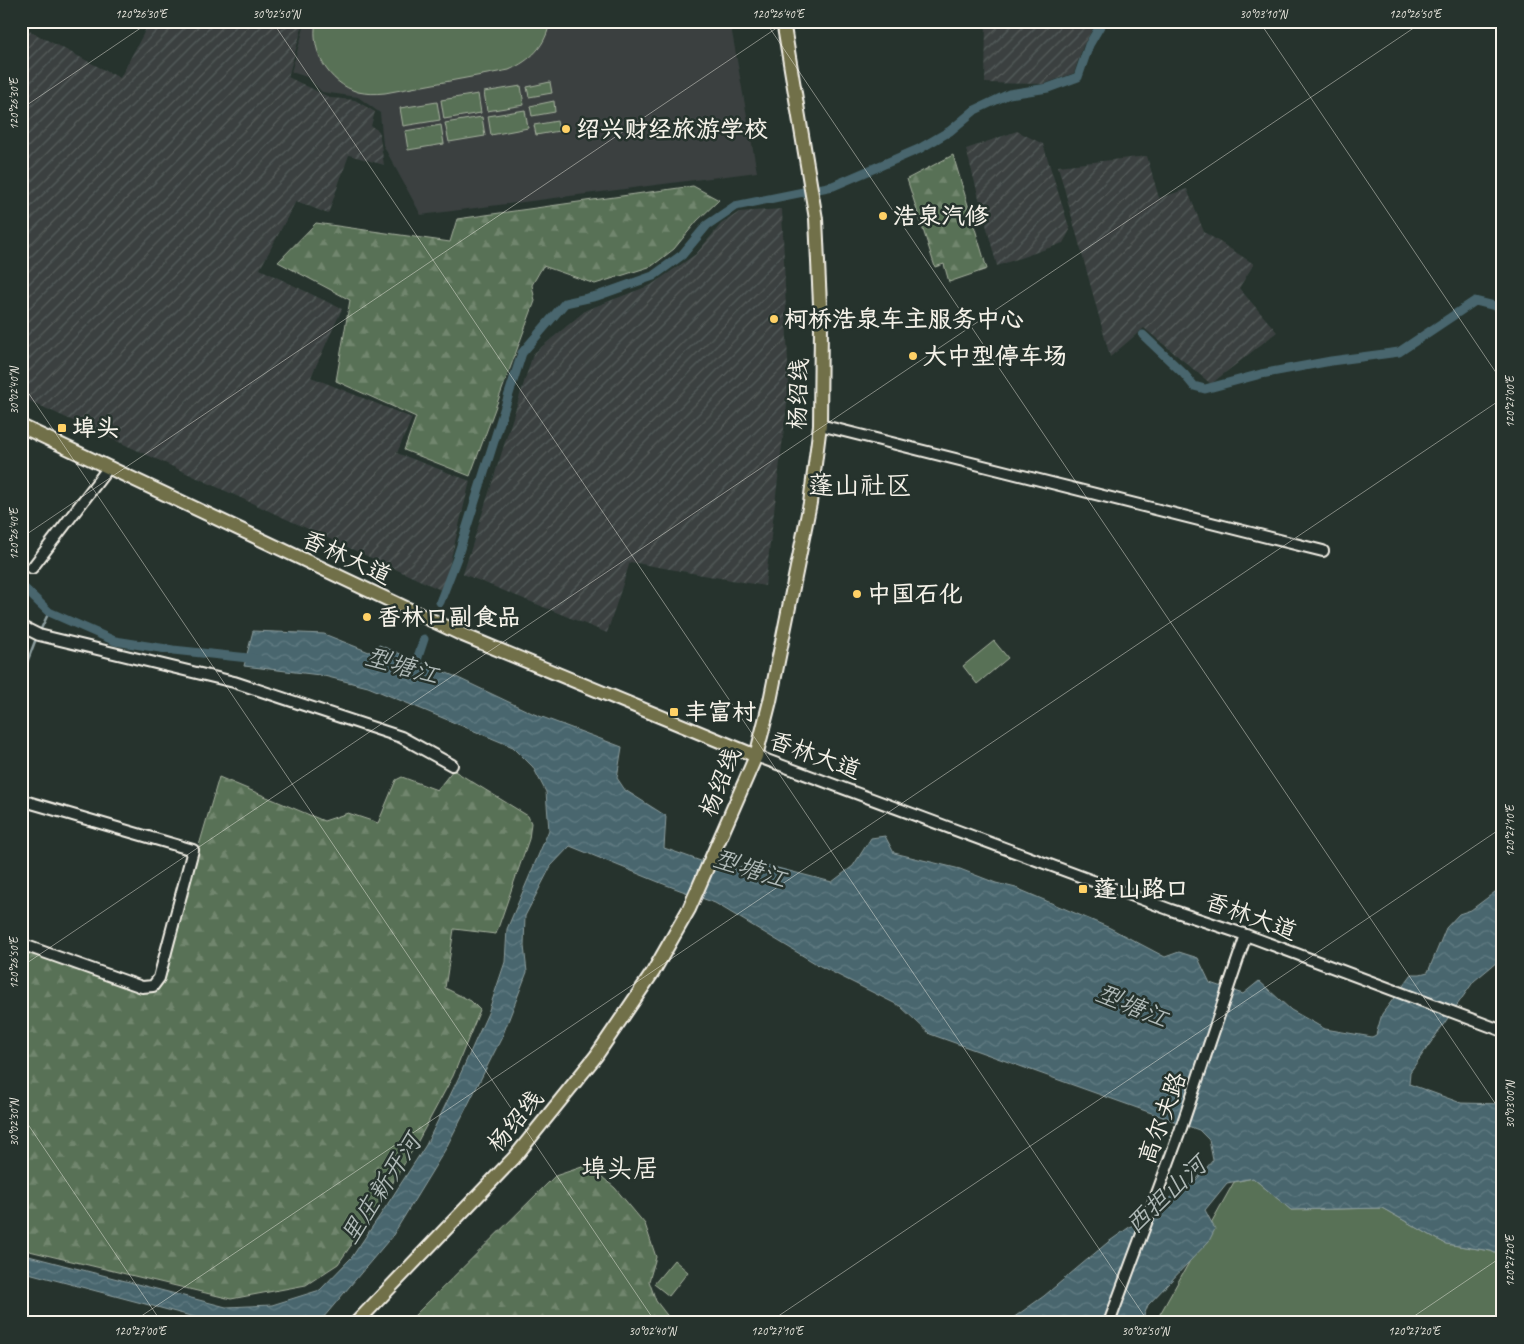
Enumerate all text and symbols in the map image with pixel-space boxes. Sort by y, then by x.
text: 120°26'30"E [115,6,169,22]
text: 30°02'50"N [252,6,301,22]
text: 120°26'40"E [752,6,806,22]
text: 30°03'10"N [1239,6,1288,22]
text: 120°26'50"E [1389,6,1443,22]
text: 120°26'30"E [6,76,22,130]
place label: 绍兴财经旅游学校 [576,114,768,144]
marker: 绍兴财经旅游学校 [560,123,572,135]
place label: 浩泉汽修 [893,201,989,231]
marker: 浩泉汽修 [877,210,889,222]
place label: 柯桥浩泉车主服务中心 [784,304,1024,334]
marker: 柯桥浩泉车主服务中心 [768,313,780,325]
place label: 大中型停车场 [923,341,1067,371]
marker: 大中型停车场 [907,350,919,362]
street label: 杨绍线 [782,357,814,431]
text: 30°02'40"N [6,366,22,415]
text: 120°27'00"E [1502,374,1518,428]
place label: 埠头 [72,413,120,443]
marker: 埠头 [56,422,68,434]
district label: 蓬山社区 [808,469,912,502]
text: 120°26'40"E [6,506,22,560]
street label: 香林大道 [297,523,397,591]
place label: 中国石化 [867,579,963,609]
marker: 中国石化 [851,588,863,600]
place label: 香林口副食品 [377,602,521,632]
marker: 香林口副食品 [361,611,373,623]
water label: 型塘江 [362,640,443,692]
place label: 丰富村 [684,697,756,727]
marker: 丰富村 [668,706,680,718]
street label: 香林大道 [765,724,865,786]
street label: 杨绍线 [693,743,747,821]
text: 120°27'10"E [1502,803,1518,857]
water label: 型塘江 [709,842,792,896]
place label: 蓬山路口 [1093,874,1189,904]
marker: 蓬山路口 [1077,883,1089,895]
street label: 香林大道 [1201,885,1301,947]
text: 120°26'50"E [6,935,22,989]
water label: 型塘江 [1091,977,1174,1036]
street label: 高尔夫路 [1131,1068,1193,1168]
text: 30°03'00"N [1502,1080,1518,1129]
street label: 杨绍线 [480,1084,550,1158]
text: 30°02'30"N [6,1098,22,1147]
water label: 里庄新开河 [334,1125,431,1250]
water label: 西担山河 [1119,1146,1216,1241]
district label: 埠头居 [581,1152,659,1185]
text: 120°27'20"E [1502,1233,1518,1287]
text: 120°27'00"E [114,1323,168,1339]
text: 30°02'40"N [628,1323,677,1339]
text: 120°27'10"E [751,1323,805,1339]
text: 30°02'50"N [1121,1323,1170,1339]
text: 120°27'20"E [1388,1323,1442,1339]

